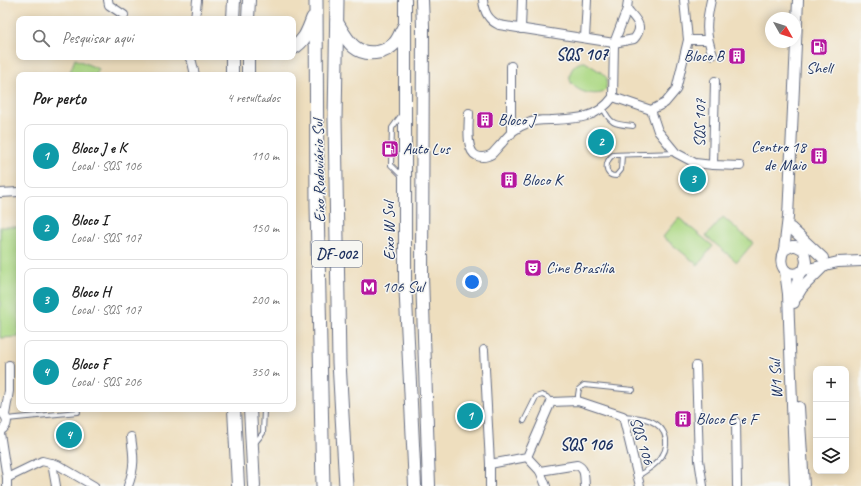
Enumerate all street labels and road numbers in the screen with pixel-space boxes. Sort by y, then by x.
street label: SQS 107 [690,98,710,147]
street label: Eixo Rodoviário Sul [308,116,330,222]
street label: Eixo W Sul [379,199,399,260]
road number: DF-002 [312,241,362,267]
street label: W1 Sul [765,356,787,399]
street label: SQS 106 [625,415,659,468]

